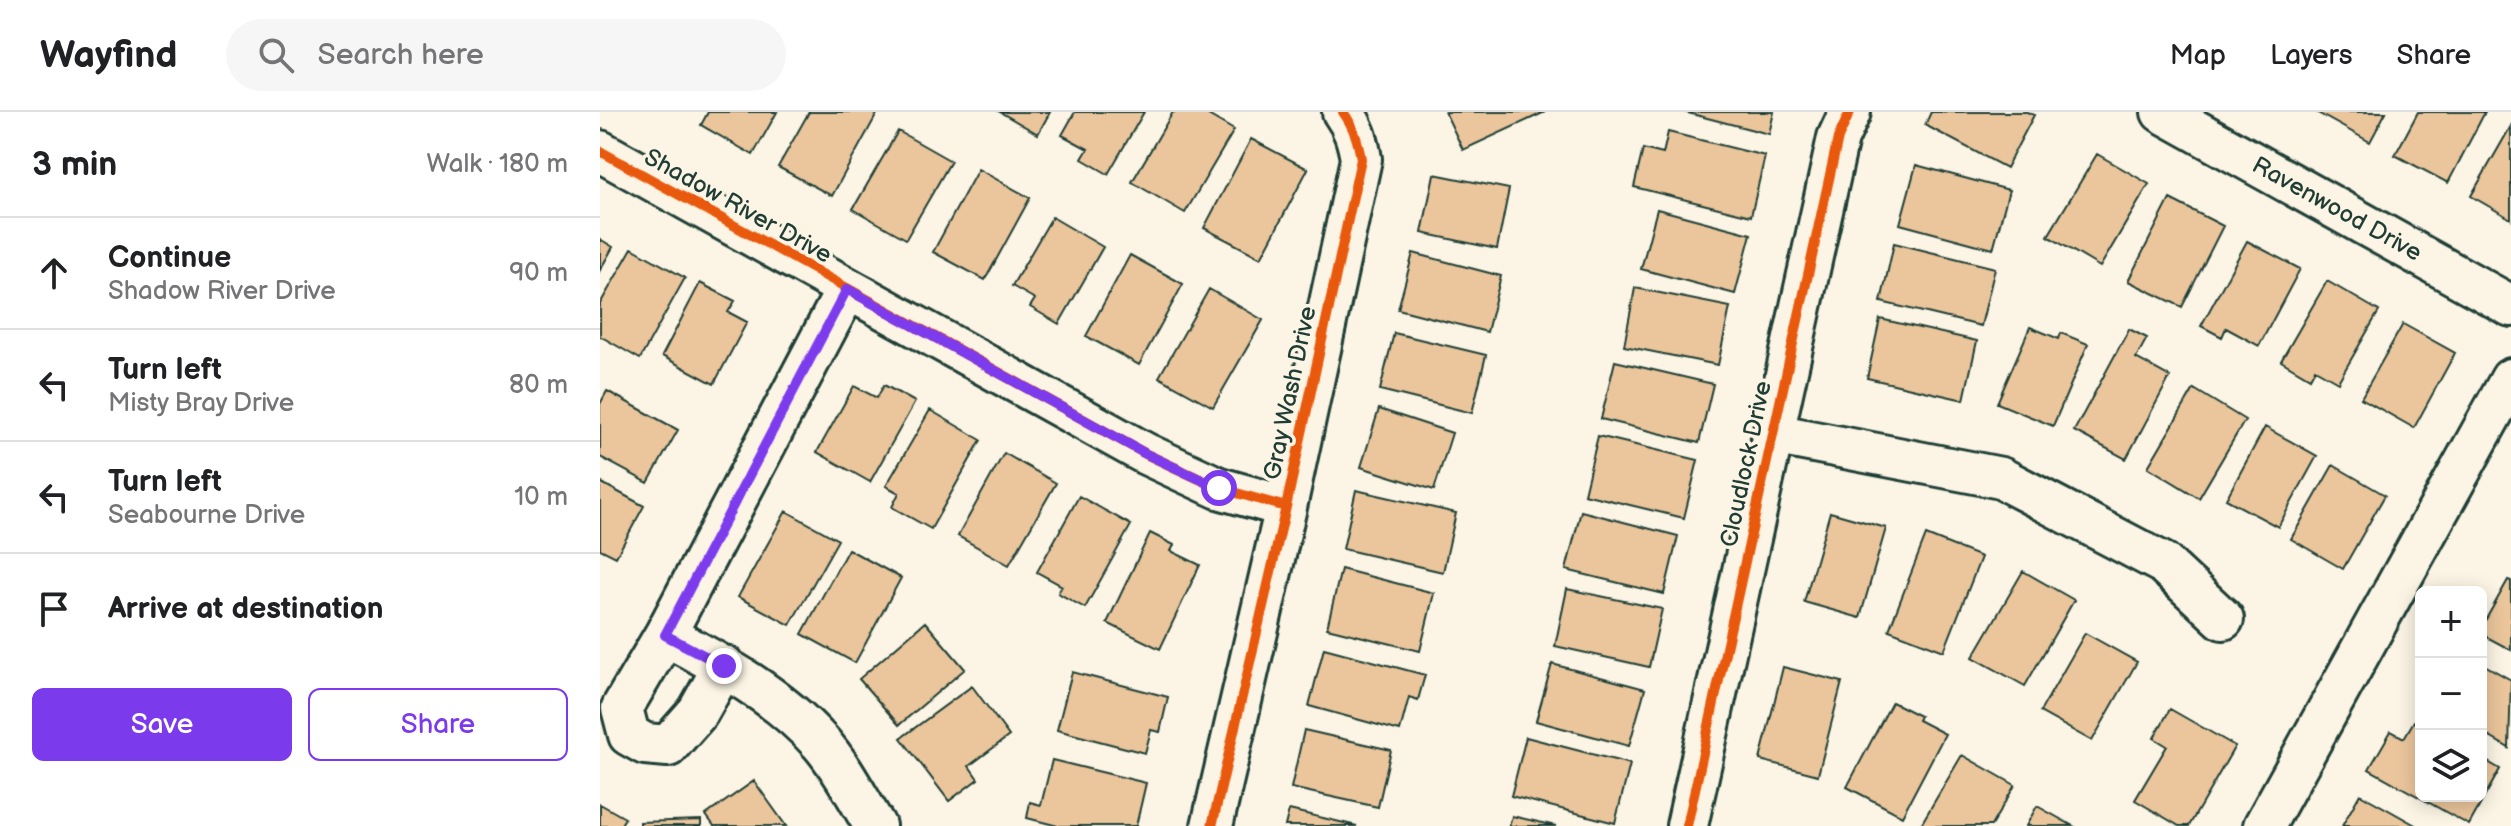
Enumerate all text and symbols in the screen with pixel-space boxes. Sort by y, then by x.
search box [226,19,786,91]
text: Wayfind [40,33,178,78]
icon: search [254,33,298,77]
text: Search here [318,37,484,73]
text: Map [2170,39,2226,72]
text: Layers [2270,39,2353,72]
text: Share [2397,39,2471,72]
street label: Shadow River Drive [639,142,837,270]
text: 3 min [32,144,117,185]
text: Walk · 180 m [427,149,568,180]
street label: Ravenwood Drive [2247,150,2427,268]
text: Continue [108,240,231,276]
icon: ahead [32,251,76,295]
text: 90 m [509,258,568,289]
text: Shadow River Drive [108,276,336,307]
street label: Gray Wash Drive [1257,304,1323,482]
text: Turn left [108,352,222,388]
icon: left [32,363,76,407]
text: 80 m [509,370,568,401]
street label: Cloudlock Drive [1714,378,1778,550]
text: Misty Bray Drive [108,388,294,419]
text: Turn left [108,464,222,500]
route start [1201,470,1237,506]
icon: left [32,475,76,519]
text: 10 m [514,482,568,513]
text: Seabourne Drive [108,500,305,531]
map controls [2415,586,2487,802]
button: + [2415,586,2487,658]
icon: arrive [32,587,76,631]
text: Arrive at destination [108,591,384,627]
route end [706,648,742,684]
button: − [2415,658,2487,730]
button: Save [32,688,292,761]
button: Share [308,688,568,761]
button: layers [2415,730,2487,802]

